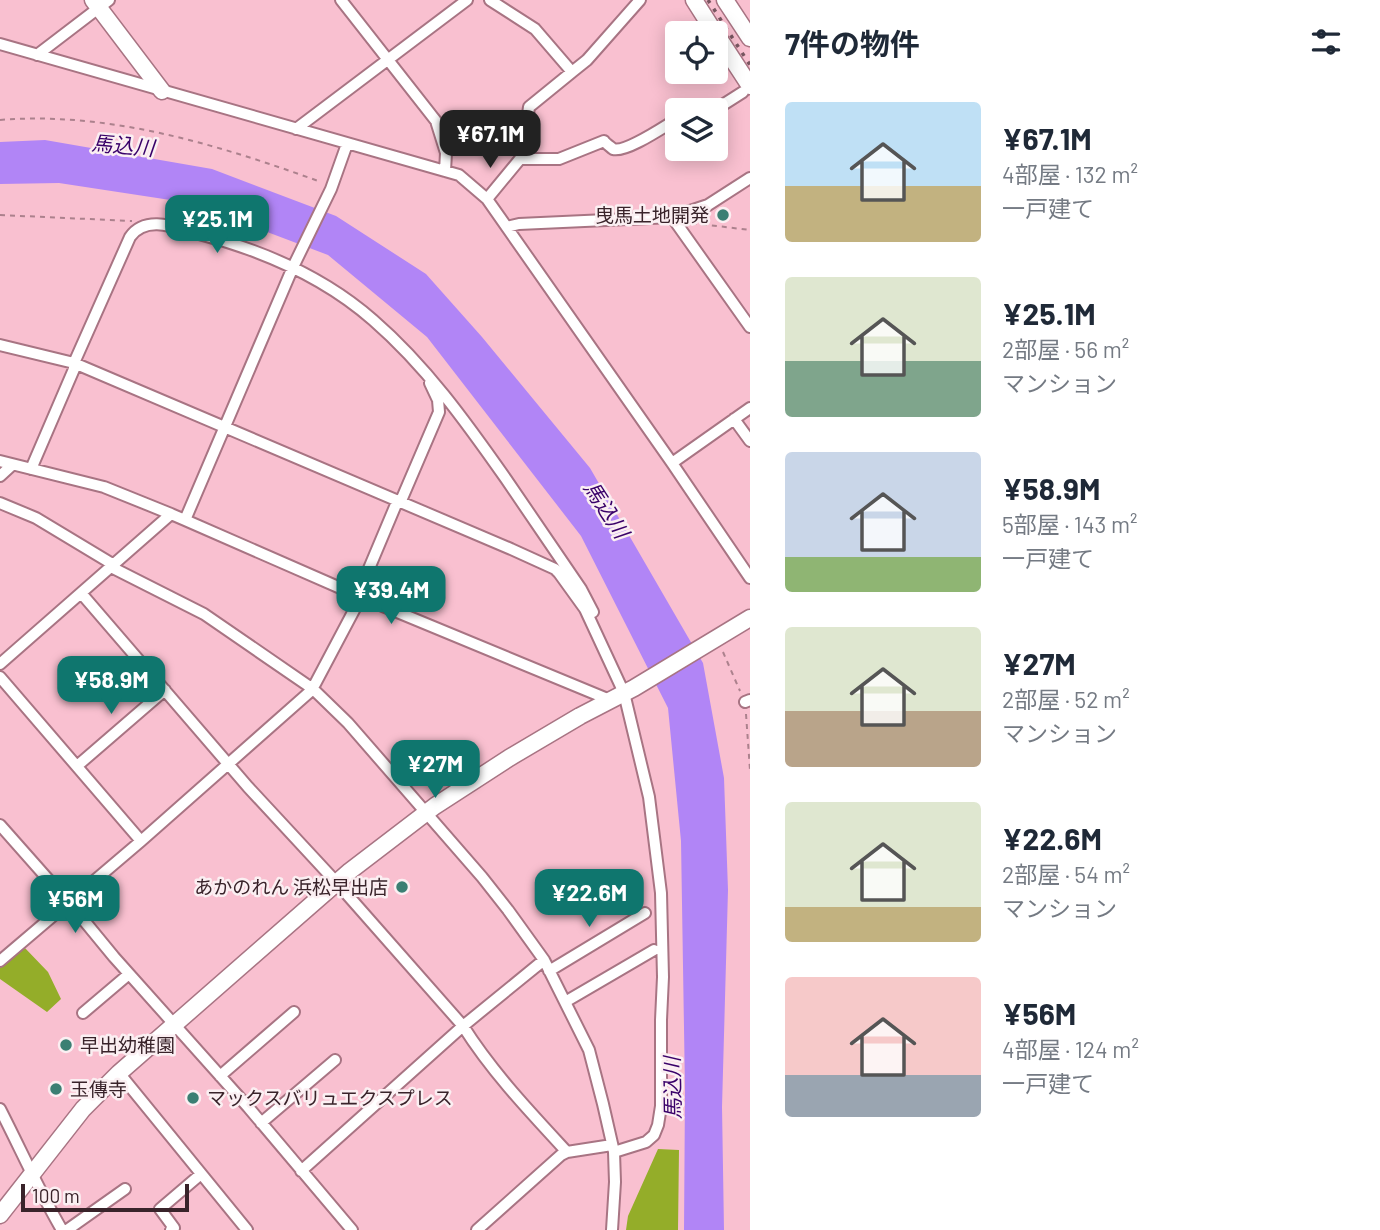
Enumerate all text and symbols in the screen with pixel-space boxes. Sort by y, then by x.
map controls [665,21,728,161]
button: locate [665,21,728,84]
icon: filters [1307,23,1345,61]
text: 7件の物件 [785,25,920,61]
button: layers [665,98,728,161]
pin: ¥67.1M [433,110,547,170]
text: ¥67.1M [456,119,524,147]
text: ¥67.1M [1002,120,1092,156]
water label: 馬込川 [91,129,158,160]
icon: home [841,130,925,214]
text: 4部屋 · 132 m² [1002,160,1138,188]
text: 一戸建て [1002,194,1094,222]
pin: ¥25.1M [160,196,274,255]
place label: 曳馬土地開発 [595,203,709,226]
text: ¥25.1M [181,204,253,232]
marker: 曳馬土地開発 [715,207,731,223]
text: ¥25.1M [1002,295,1096,331]
icon: home [841,305,925,389]
text: 2部屋 · 56 m² [1002,335,1129,363]
text: マンション [1002,369,1117,397]
text: ¥58.9M [1002,470,1100,506]
water label: 馬込川 [580,476,636,544]
icon: home [841,480,925,564]
text: 5部屋 · 143 m² [1002,510,1138,538]
text: 一戸建て [1002,544,1094,572]
pin: ¥39.4M [334,566,448,626]
text: ¥39.4M [353,575,429,603]
text: ¥27M [1002,645,1076,681]
icon: home [841,655,925,739]
pin: ¥58.9M [54,656,168,716]
text: ¥58.9M [73,665,149,693]
text: 2部屋 · 52 m² [1002,685,1130,713]
text: マンション [1002,719,1117,747]
pin: ¥27M [394,740,476,800]
text: ¥27M [407,749,463,777]
text: ¥22.6M [1002,820,1102,856]
icon: home [841,830,925,914]
text: 2部屋 · 54 m² [1002,860,1130,888]
pin: ¥22.6M [532,870,646,929]
place label: あかのれん 浜松早出店 [194,875,388,898]
pin: ¥56M [34,876,116,935]
text: ¥22.6M [551,878,627,906]
marker: あかのれん 浜松早出店 [394,879,410,895]
text: ¥56M [47,884,103,912]
text: マンション [1002,894,1117,922]
text: ¥56M [1002,995,1076,1031]
icon: home [841,1005,925,1089]
place label: 早出幼稚園 [80,1033,175,1056]
text: 4部屋 · 124 m² [1002,1035,1139,1063]
marker: 早出幼稚園 [58,1037,74,1053]
water label: 馬込川 [658,1054,685,1120]
text: 一戸建て [1002,1069,1094,1097]
place label: 玉傳寺 [70,1077,127,1100]
marker: 玉傳寺 [48,1081,64,1097]
place label: マックスバリュエクスプレス [207,1086,453,1109]
marker: マックスバリュエクスプレス [185,1090,201,1106]
scale bar [21,1181,189,1213]
text: 100 m [32,1184,80,1207]

